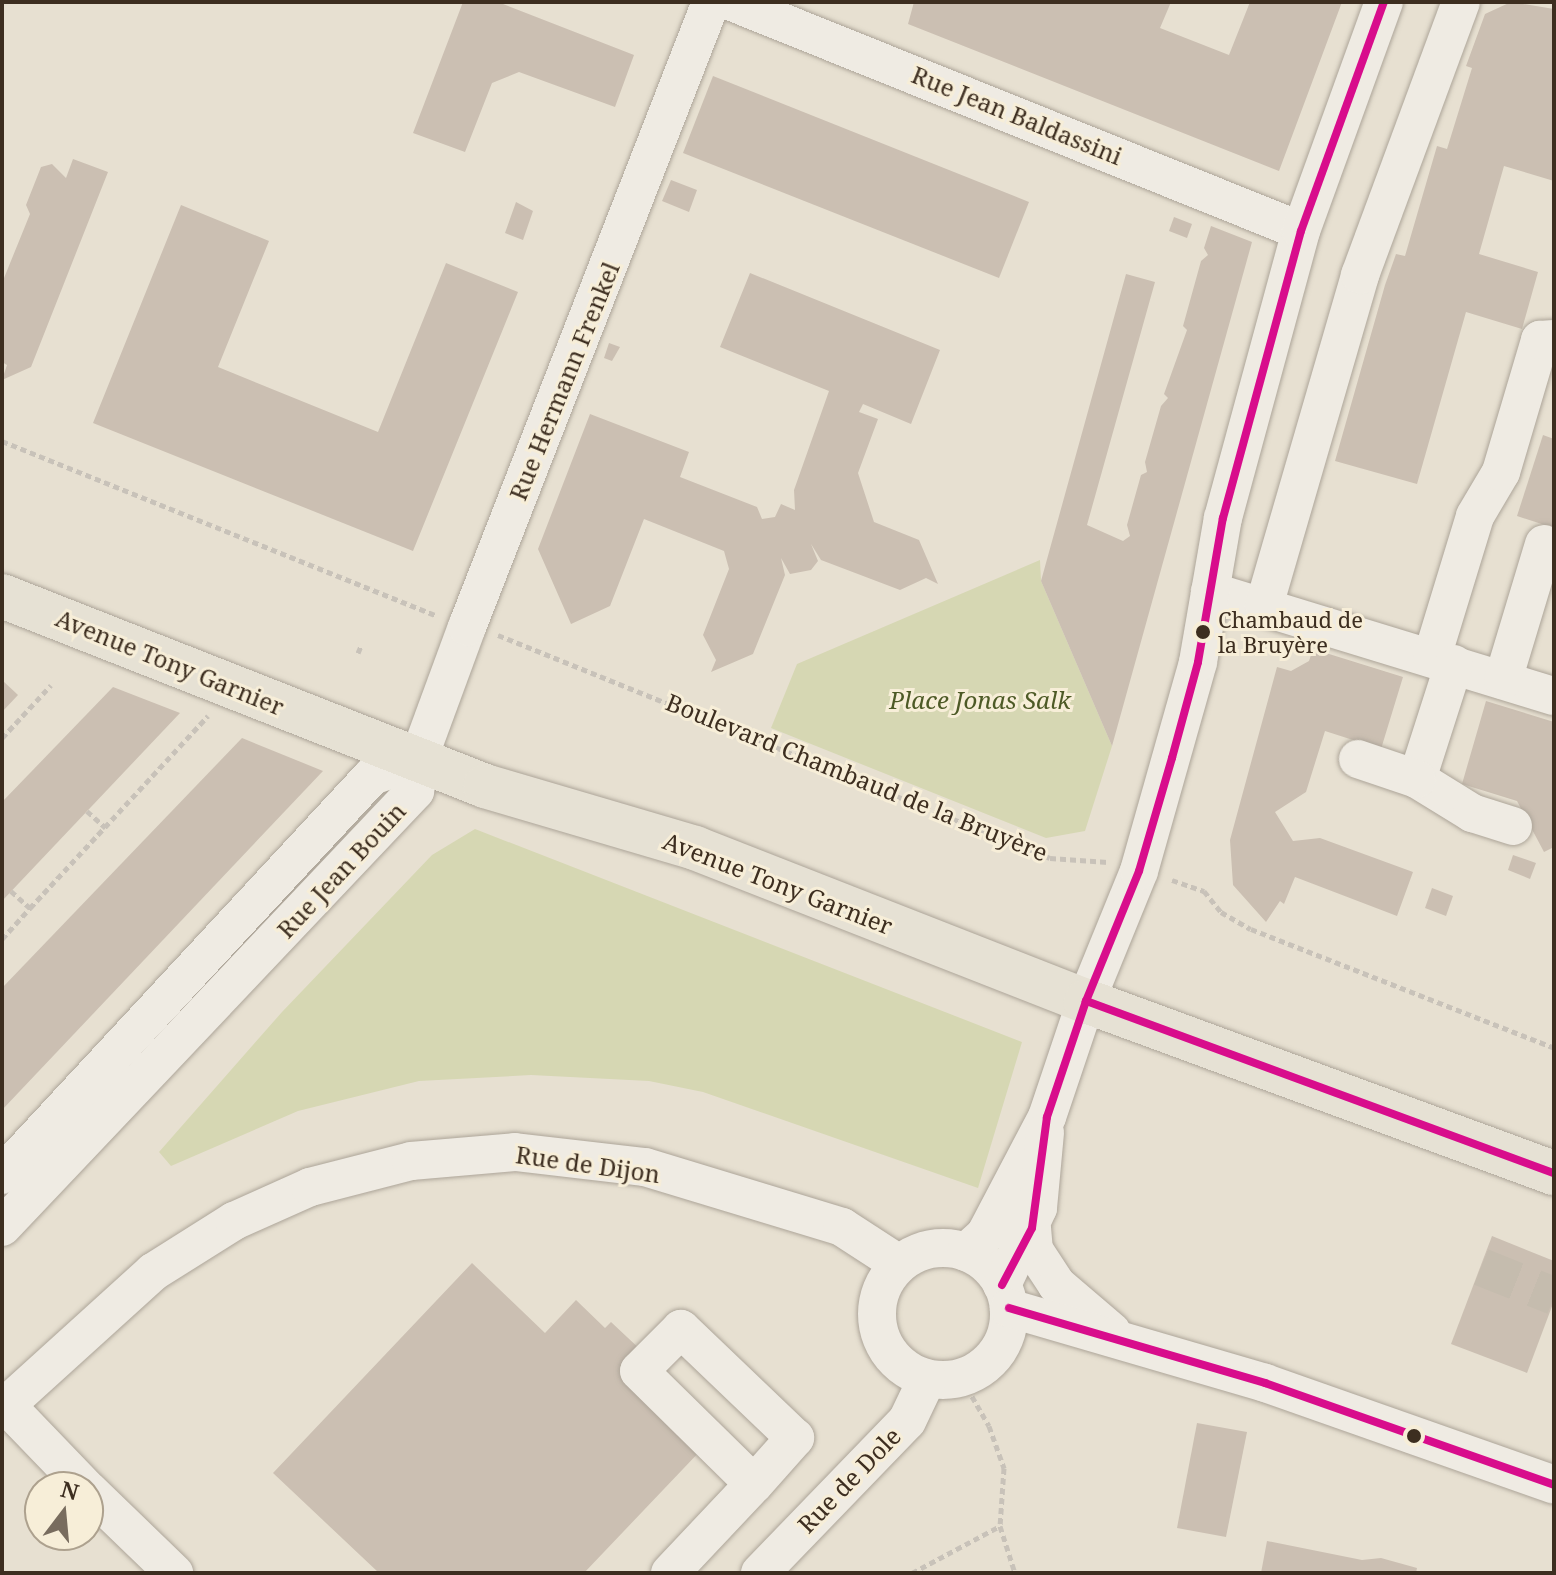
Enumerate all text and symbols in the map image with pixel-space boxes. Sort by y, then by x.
street label: Rue Jean Baldassini [908,60,1126,170]
street label: Rue Hermann Frenkel [503,258,625,504]
street label: Avenue Tony Garnier [52,603,288,721]
place label: Chambaud de la Bruyère [1218,606,1363,658]
marker: Chambaud de la Bruyère [1195,624,1211,640]
park label: Place Jonas Salk [889,686,1071,714]
street label: Boulevard Chambaud de la Bruyère [662,687,1052,867]
street label: Rue Jean Bouin [271,796,411,944]
street label: Avenue Tony Garnier [659,826,897,940]
street label: Rue de Dijon [514,1140,662,1188]
street label: Rue de Dole [792,1421,906,1539]
unlabelled marker [1406,1428,1422,1444]
north arrow [24,1471,104,1551]
text: N [58,1473,83,1507]

